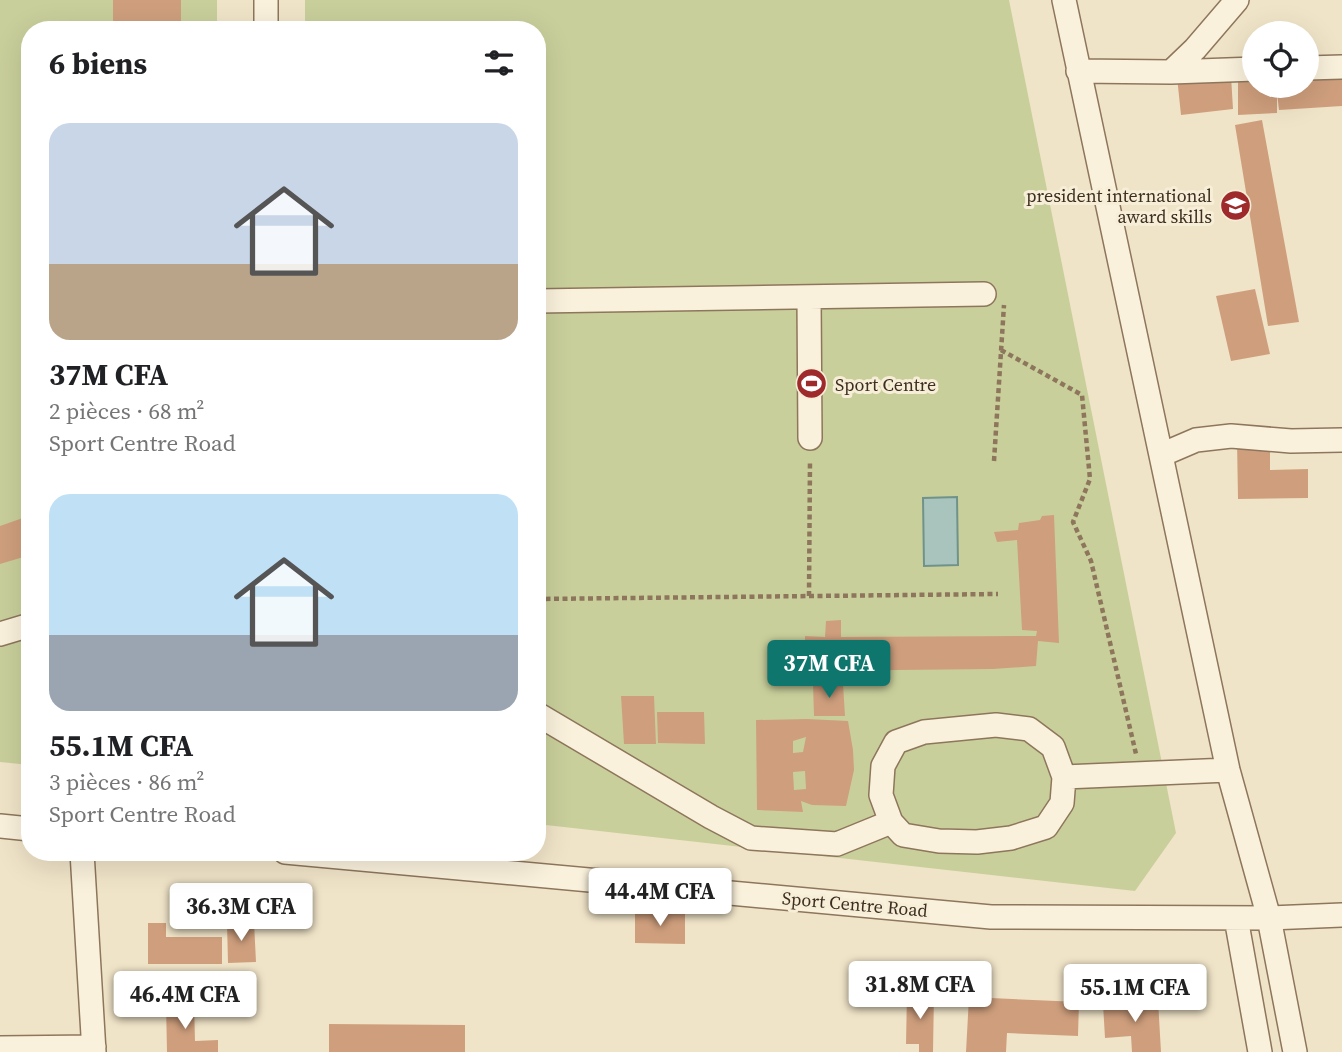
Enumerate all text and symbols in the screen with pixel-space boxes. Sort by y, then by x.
map controls [1242,21,1319,98]
button: locate [1242,21,1319,98]
text: 6 biens [49,43,147,84]
icon: filters [480,44,518,82]
icon: home [221,168,347,294]
place label: president international award skills [1026,183,1212,229]
school or university icon: president international award skills [1218,188,1252,222]
text: 37M CFA [49,354,168,395]
sports icon: Sport Centre [795,367,829,401]
place label: Sport Centre [835,372,936,397]
text: 2 pièces · 68 m² [49,395,204,427]
text: Sport Centre Road [49,427,236,459]
icon: home [221,539,347,665]
pin: 37M CFA [764,640,894,700]
text: 37M CFA [783,647,875,679]
text: 55.1M CFA [49,725,193,766]
text: 3 pièces · 86 m² [49,766,204,798]
text: Sport Centre Road [49,798,236,830]
pin: 44.4M CFA [580,869,740,928]
text: 44.4M CFA [605,875,715,907]
pin: 36.3M CFA [161,884,321,943]
street label: Sport Centre Road [781,885,929,923]
text: 36.3M CFA [186,890,296,922]
pin: 31.8M CFA [840,962,1000,1021]
pin: 55.1M CFA [1055,964,1215,1024]
text: 31.8M CFA [865,968,975,1000]
text: 55.1M CFA [1080,971,1190,1003]
pin: 46.4M CFA [105,972,265,1031]
text: 46.4M CFA [130,978,240,1010]

